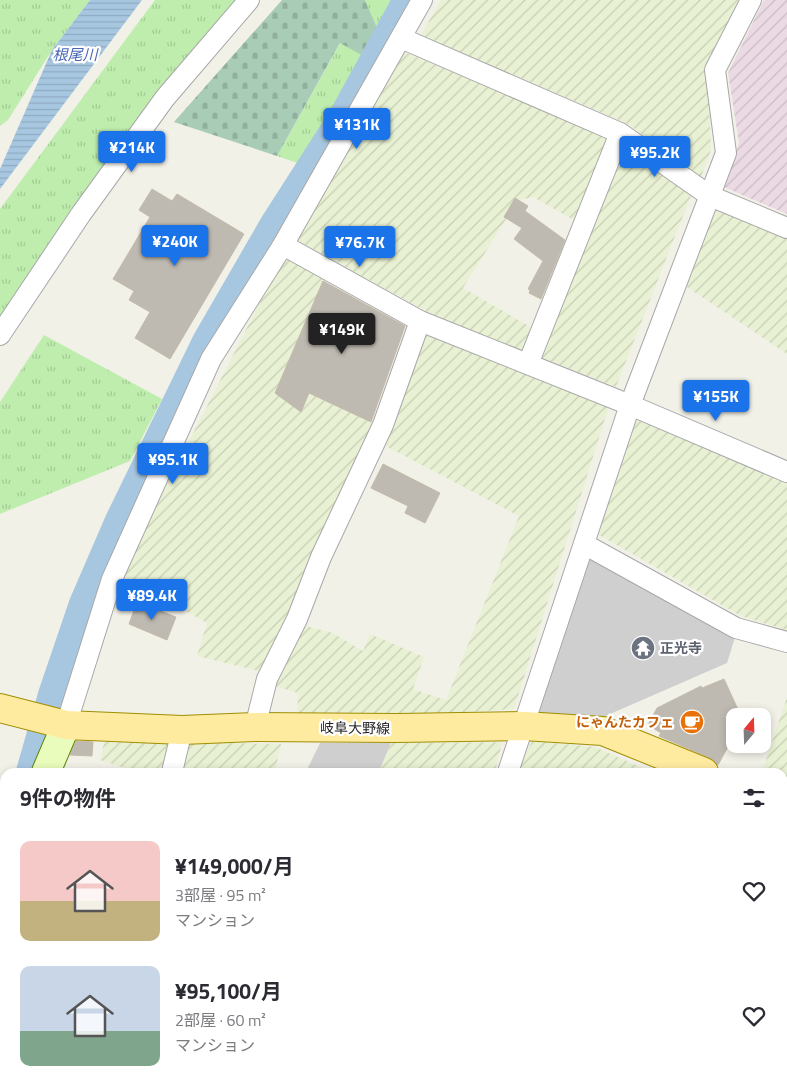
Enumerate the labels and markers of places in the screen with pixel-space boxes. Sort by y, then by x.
pin: ¥131K [322,108,392,150]
pin: ¥214K [97,130,167,173]
pin: ¥95.2K [614,136,696,178]
pin: ¥240K [140,224,210,267]
pin: ¥76.7K [319,226,401,268]
pin: ¥149K [307,312,377,355]
pin: ¥155K [681,380,751,422]
pin: ¥95.1K [132,442,214,485]
pin: ¥89.4K [111,578,193,621]
temple icon: 正光寺 [630,635,656,661]
place label: 正光寺 [660,637,702,658]
cafe icon: にゃんたカフェ [679,709,705,735]
place label: にゃんたカフェ [576,711,674,732]

